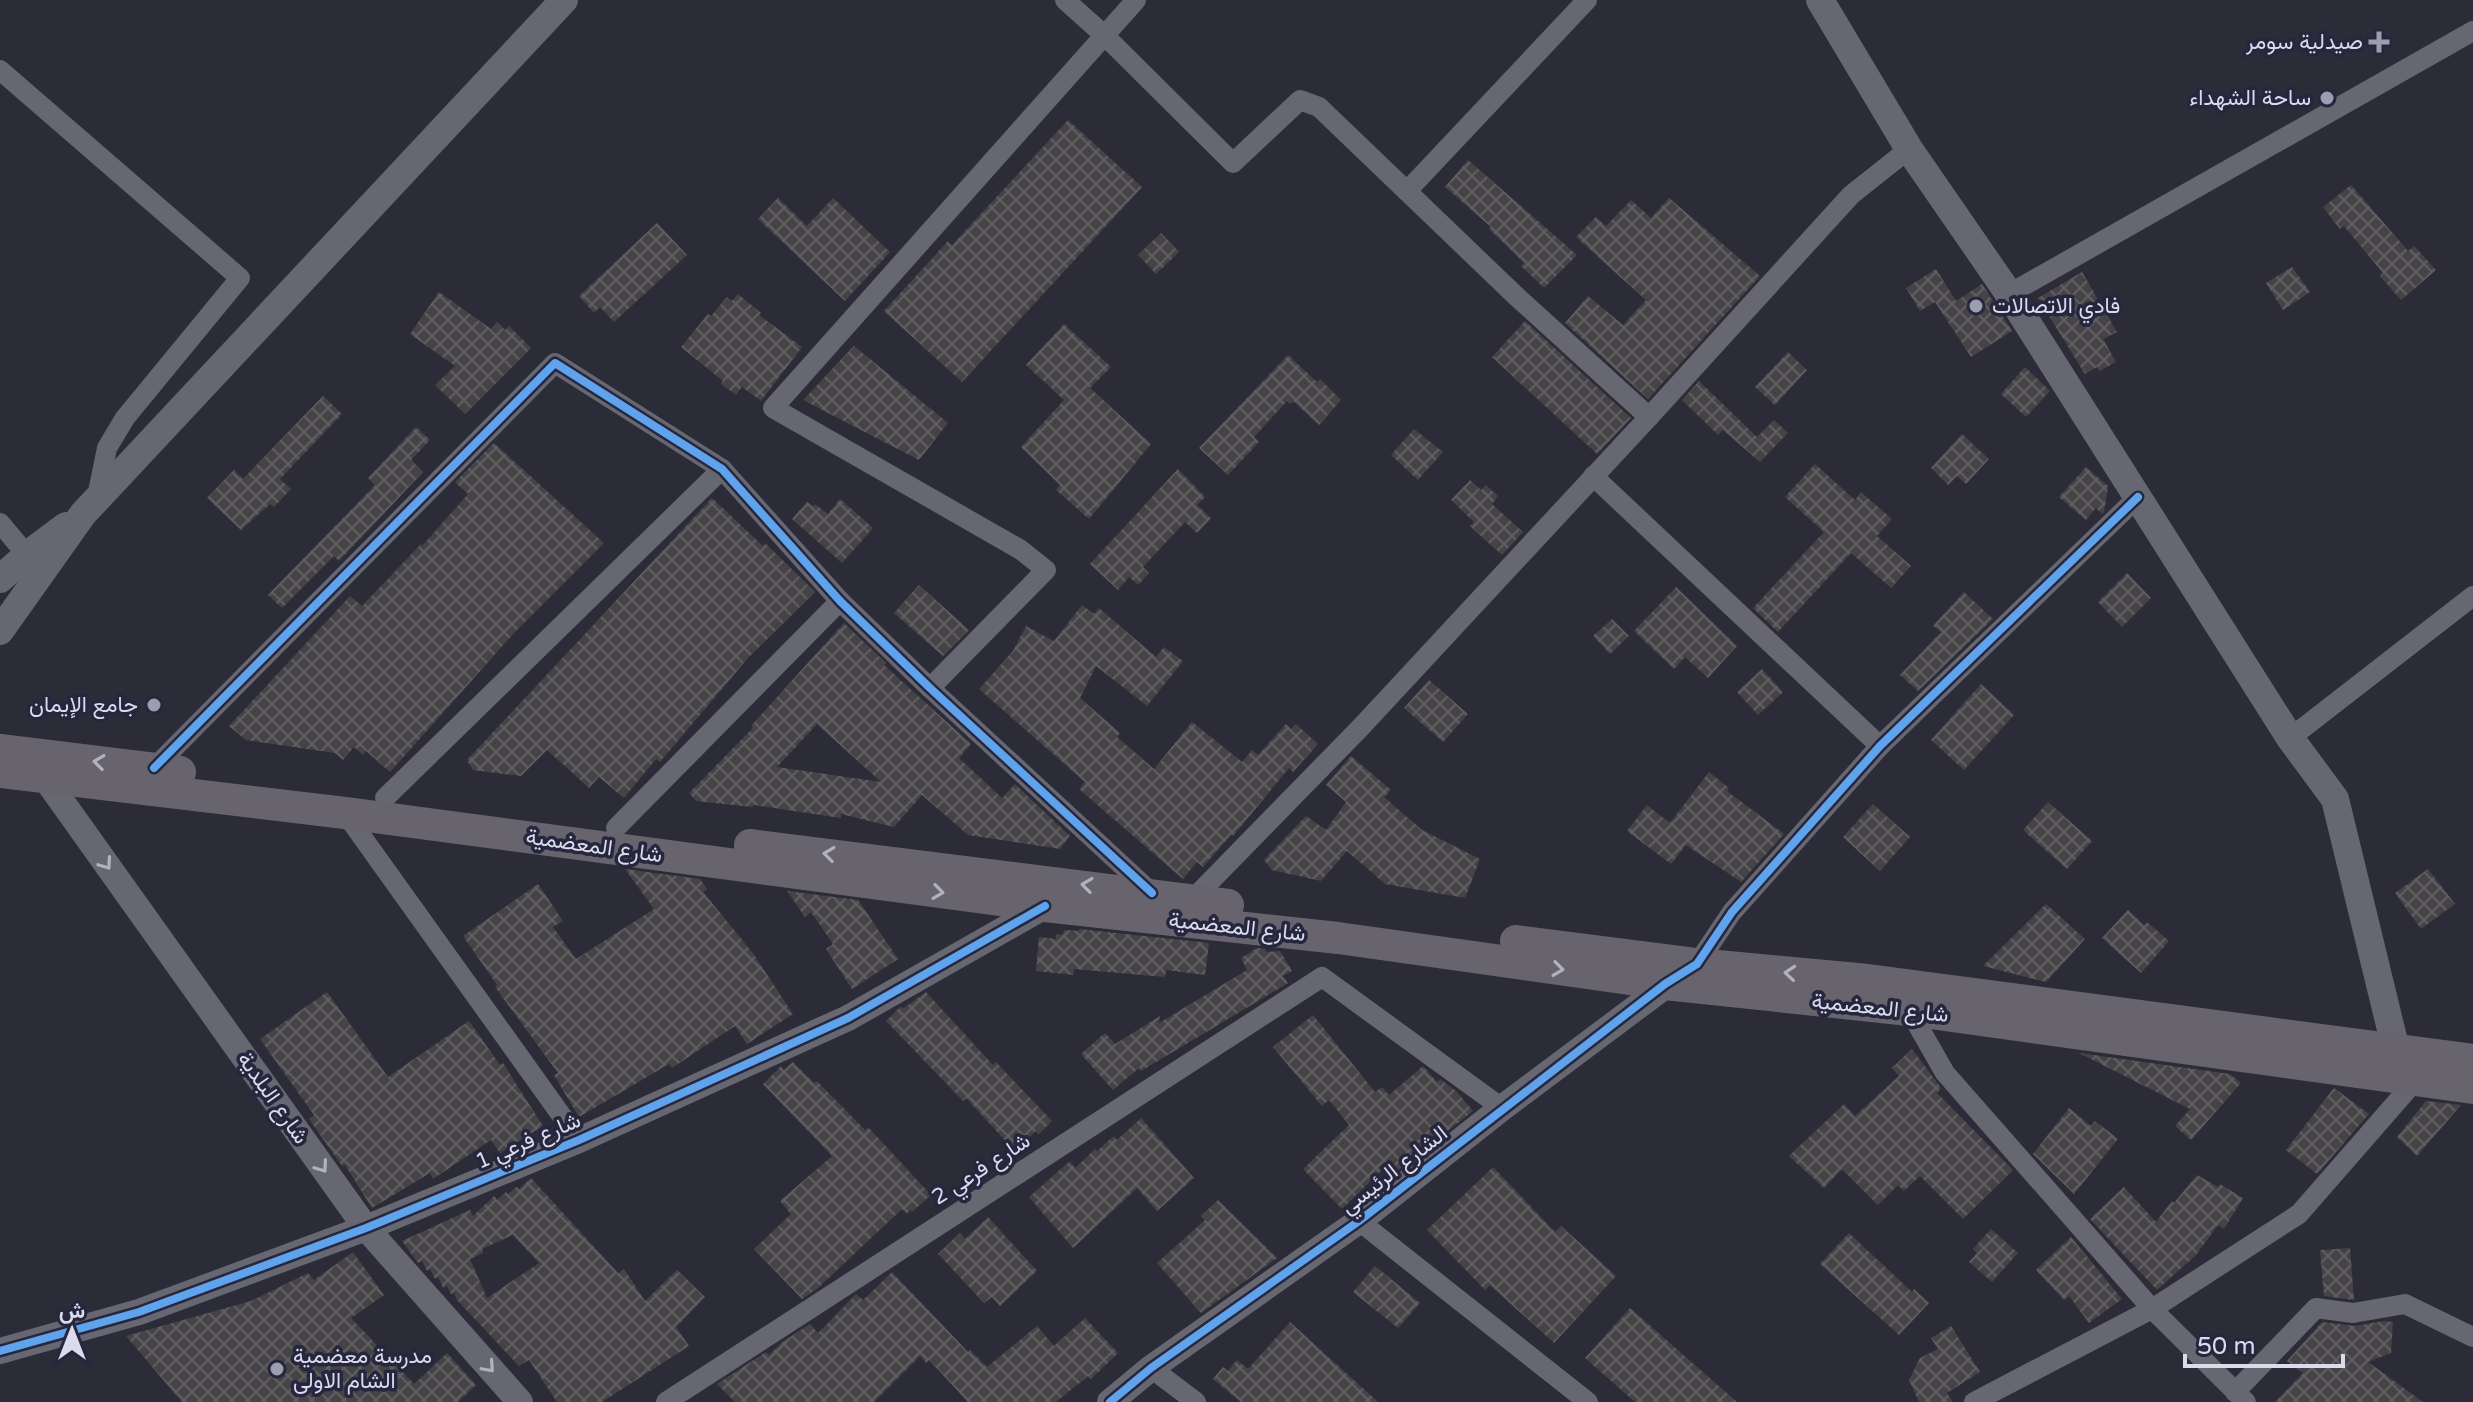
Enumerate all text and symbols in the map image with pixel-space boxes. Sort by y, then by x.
place label: صيدلية سومر [2245,29,2363,55]
marker: صيدلية سومر [2370,33,2388,51]
place label: ساحة الشهداء [2189,85,2311,111]
marker: ساحة الشهداء [2318,89,2336,107]
place label: فادي الاتصالات [1992,293,2120,324]
marker: فادي الاتصالات [1967,297,1985,315]
place label: جامع الإيمان [29,692,138,719]
marker: جامع الإيمان [145,696,163,714]
one-way arrow [92,753,105,770]
street label: شارع المعضمية [524,824,664,869]
one-way arrow [822,846,835,863]
one-way arrow [96,856,111,870]
one-way arrow [1080,877,1093,894]
one-way arrow [932,883,945,900]
street label: شارع المعضمية [1167,907,1307,948]
one-way arrow [1551,960,1564,977]
one-way arrow [1783,964,1796,981]
street label: شارع المعضمية [1810,988,1950,1029]
street label: شارع البلدية [231,1047,314,1149]
street label: شارع فرعي 1 [471,1107,587,1179]
street label: الشارع الرئيسي [1335,1120,1456,1224]
street label: شارع فرعي 2 [927,1128,1038,1215]
one-way arrow [312,1159,327,1173]
north arrow [32,1290,112,1370]
text: ش [59,1298,85,1324]
scale bar [2185,1318,2343,1368]
text: 50 m [2197,1332,2255,1361]
place label: مدرسة معضمية الشام الاولى [293,1343,432,1395]
one-way arrow [479,1357,493,1372]
marker: مدرسة معضمية الشام الاولى [268,1360,286,1378]

